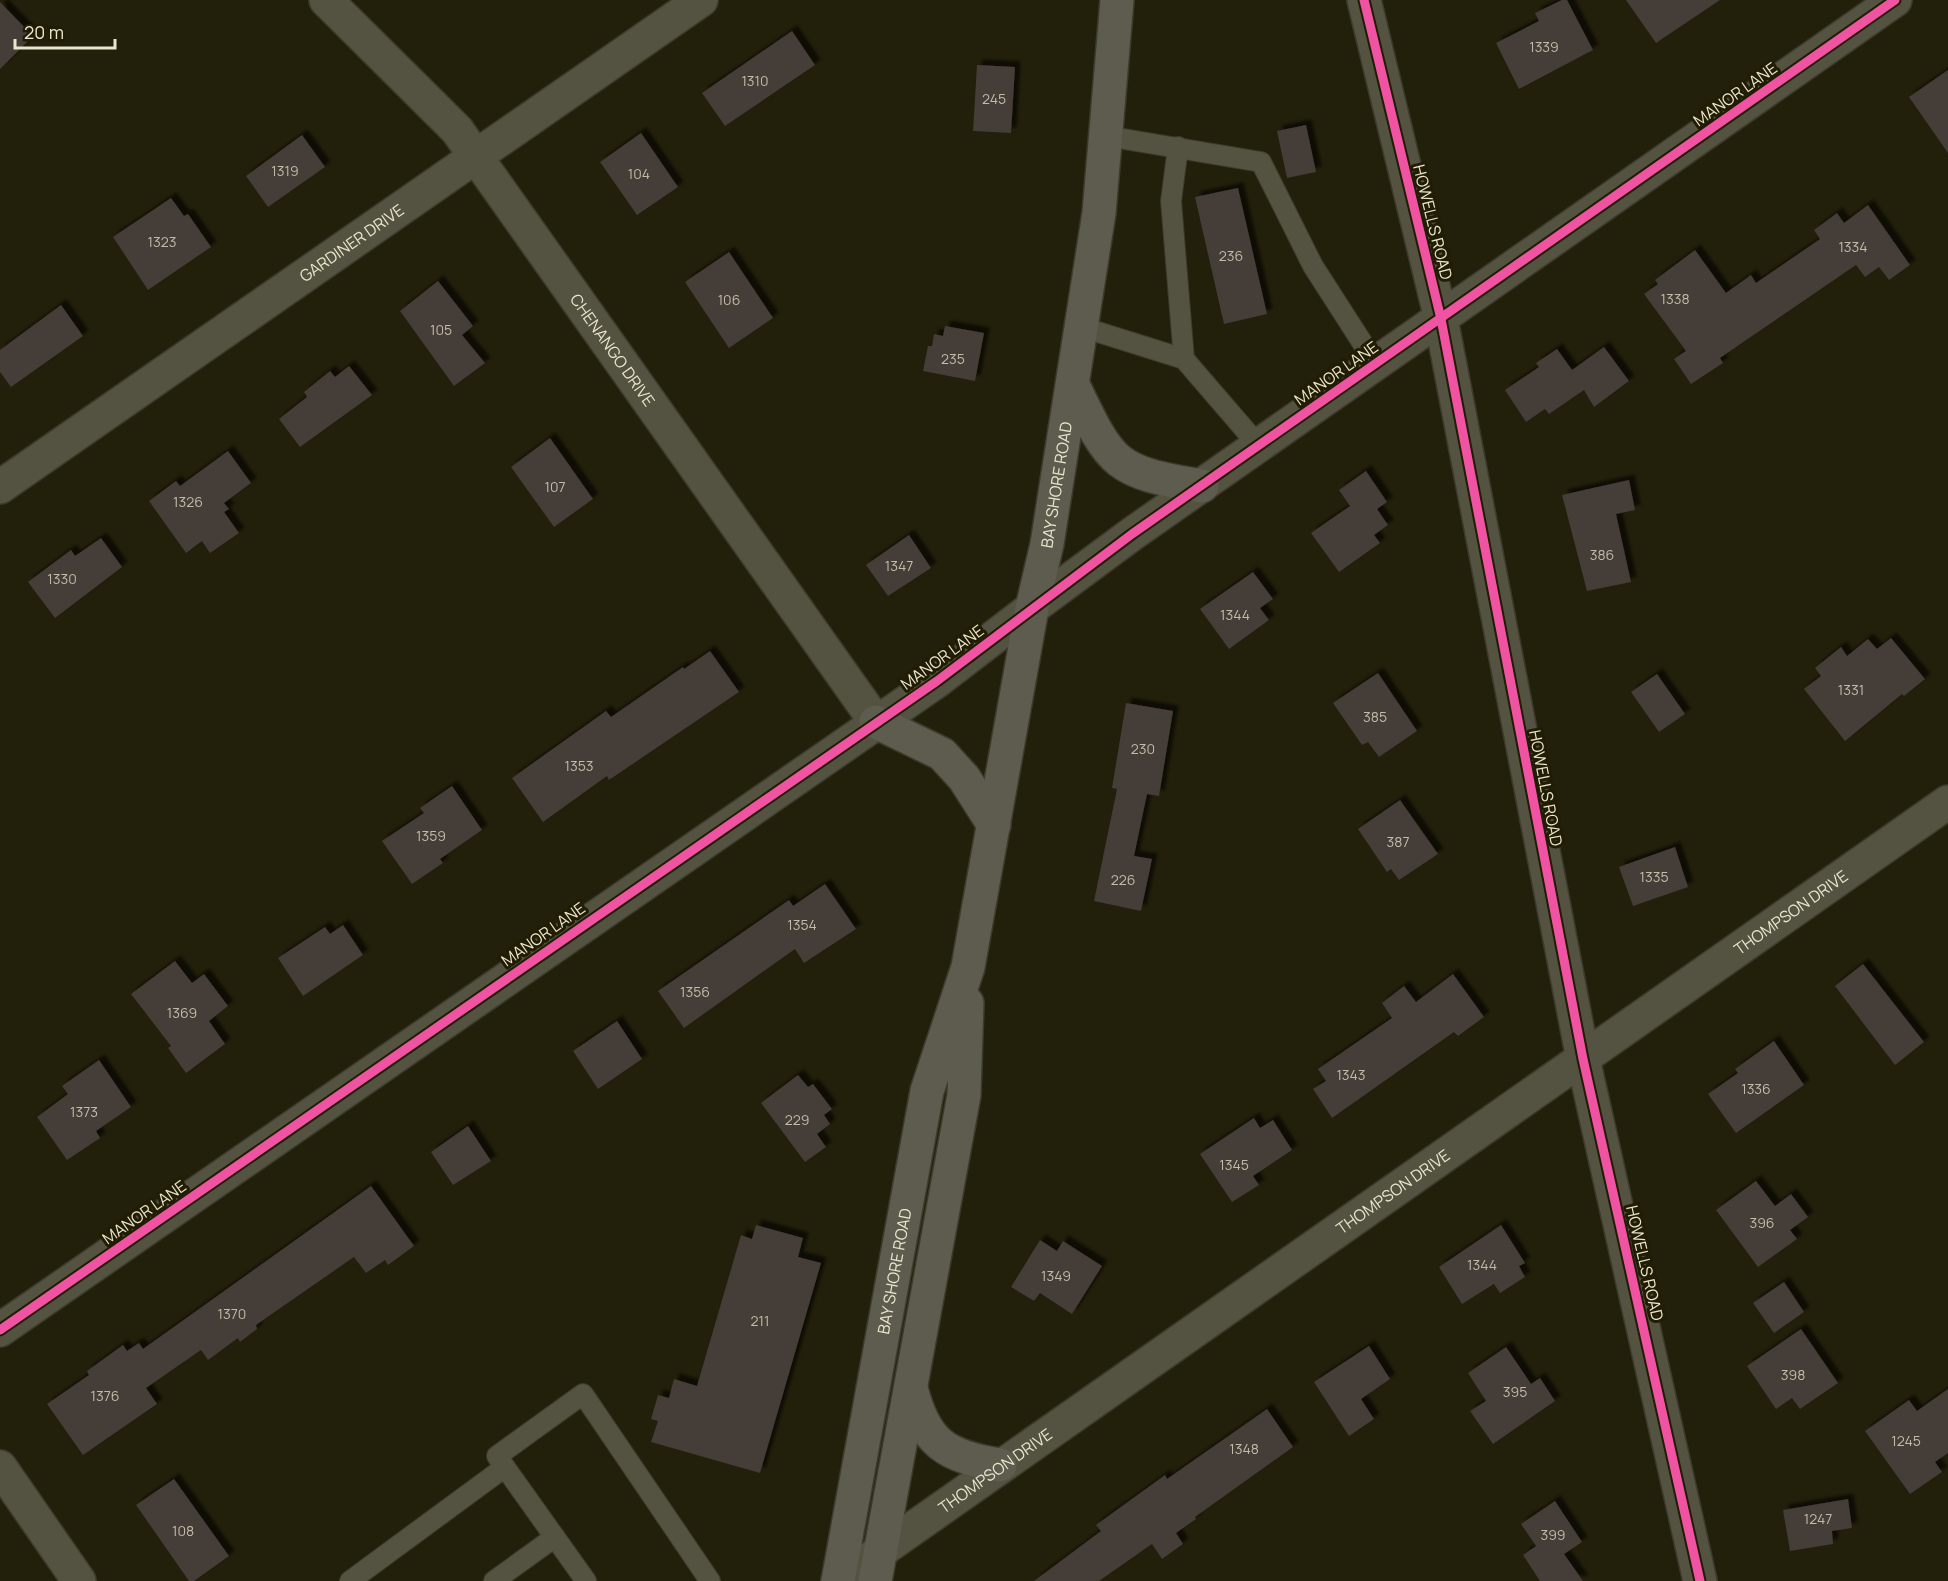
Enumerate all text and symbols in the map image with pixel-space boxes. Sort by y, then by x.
scale bar [15,12,116,50]
text: 20 m [24,20,64,44]
house number: 1339 [1529,37,1559,56]
street label: MANOR LANE [1689,57,1781,131]
house number: 1310 [741,71,769,90]
house number: 245 [982,89,1006,108]
house number: 1319 [271,161,299,180]
street label: HOWELLS ROAD [1408,162,1458,282]
house number: 104 [628,164,650,183]
street label: GARDINER DRIVE [295,199,408,287]
house number: 1323 [148,232,176,251]
house number: 1334 [1838,237,1868,256]
house number: 236 [1219,246,1243,265]
street label: CHENANGO DRIVE [565,289,660,411]
house number: 1338 [1660,289,1690,308]
house number: 106 [718,290,740,309]
house number: 105 [430,320,452,339]
street label: MANOR LANE [1290,336,1382,410]
house number: 235 [941,349,965,368]
street label: BAY SHORE ROAD [1036,420,1077,549]
house number: 107 [544,477,566,496]
house number: 1326 [173,492,203,511]
house number: 386 [1590,545,1614,564]
house number: 1347 [885,556,913,575]
house number: 1330 [47,569,77,588]
house number: 1344 [1220,605,1250,624]
street label: MANOR LANE [896,619,988,695]
house number: 1331 [1838,680,1864,699]
house number: 385 [1363,707,1387,726]
street label: HOWELLS ROAD [1524,728,1568,848]
house number: 230 [1131,739,1155,758]
house number: 1353 [564,756,594,775]
house number: 1359 [416,826,446,845]
house number: 387 [1387,832,1409,851]
street label: THOMPSON DRIVE [1730,865,1852,960]
house number: 1335 [1639,867,1669,886]
house number: 226 [1111,870,1135,889]
street label: MANOR LANE [497,897,589,971]
house number: 1354 [787,915,817,934]
house number: 1356 [680,982,710,1001]
house number: 1369 [167,1003,197,1022]
house number: 1343 [1336,1065,1366,1084]
house number: 1336 [1741,1079,1771,1098]
house number: 1373 [70,1102,98,1121]
house number: 229 [785,1110,809,1129]
street label: THOMPSON DRIVE [1332,1144,1454,1239]
house number: 1345 [1219,1155,1249,1174]
street label: MANOR LANE [98,1175,190,1249]
street label: HOWELLS ROAD [1621,1203,1669,1323]
street label: BAY SHORE ROAD [872,1206,917,1336]
house number: 396 [1749,1213,1775,1232]
house number: 1344 [1467,1255,1497,1274]
house number: 1349 [1041,1266,1071,1285]
house number: 1370 [218,1304,246,1323]
house number: 211 [751,1311,769,1330]
house number: 398 [1781,1365,1805,1384]
house number: 395 [1503,1382,1527,1401]
house number: 1376 [91,1386,119,1405]
street label: THOMPSON DRIVE [934,1423,1056,1518]
house number: 1245 [1891,1431,1921,1450]
house number: 1348 [1229,1439,1259,1458]
house number: 1247 [1804,1509,1832,1528]
house number: 108 [172,1521,194,1540]
house number: 399 [1540,1525,1566,1544]

